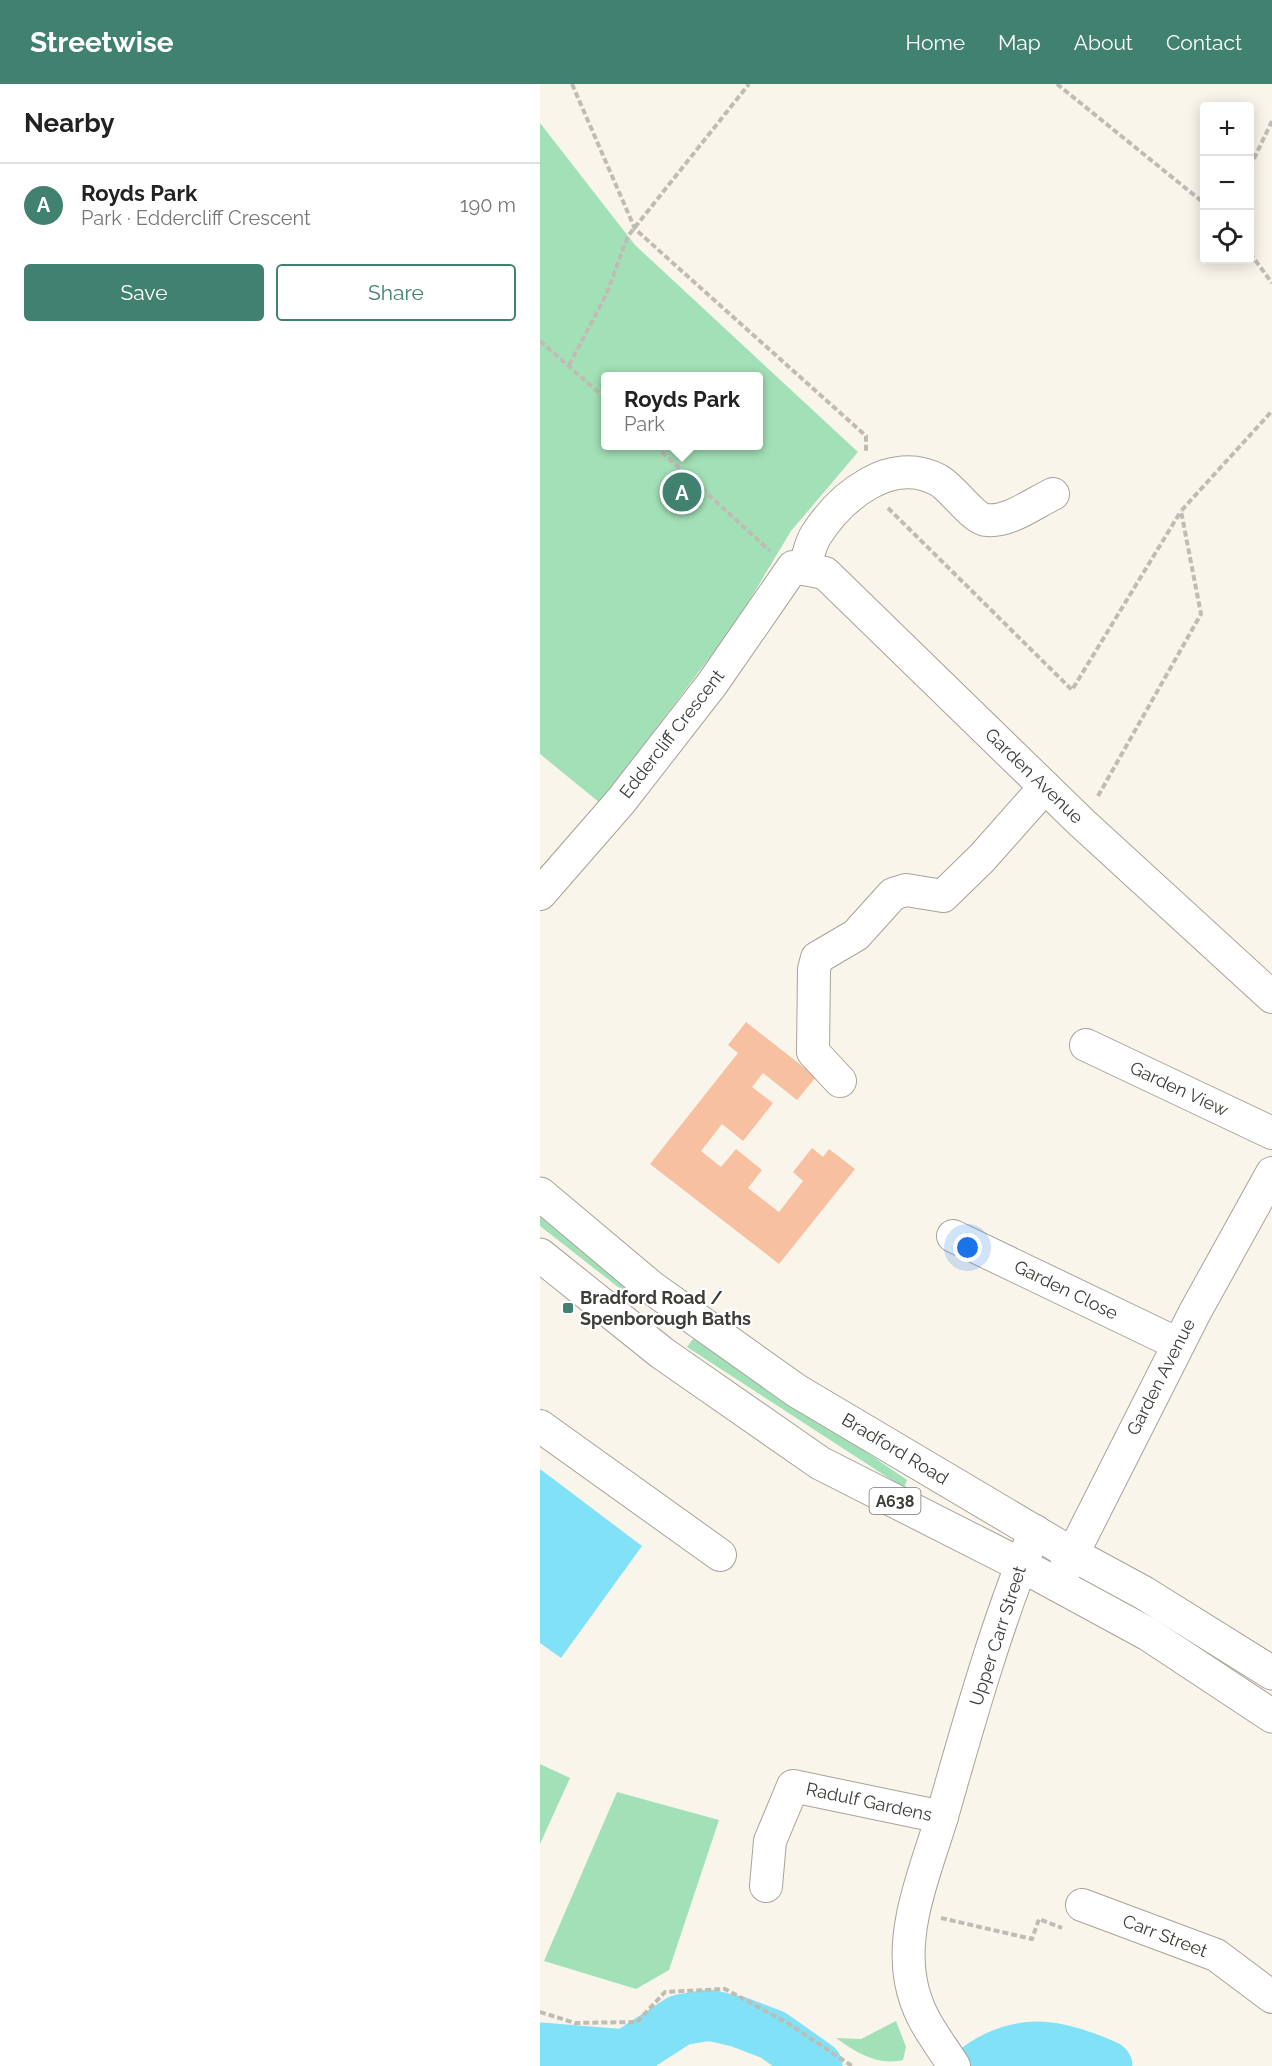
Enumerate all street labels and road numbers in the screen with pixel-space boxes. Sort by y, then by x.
street label: Eddercliff Crescent [615,665,728,802]
street label: Garden Avenue [981,724,1088,828]
street label: Garden View [1127,1057,1232,1121]
street label: Garden Close [1011,1255,1122,1324]
street label: Garden Avenue [1122,1315,1199,1439]
street label: Bradford Road [838,1408,952,1489]
road number: A638 [870,1488,920,1514]
street label: Upper Carr Street [965,1563,1030,1708]
street label: Radulf Gardens [804,1778,934,1825]
street label: Carr Street [1120,1910,1210,1961]

